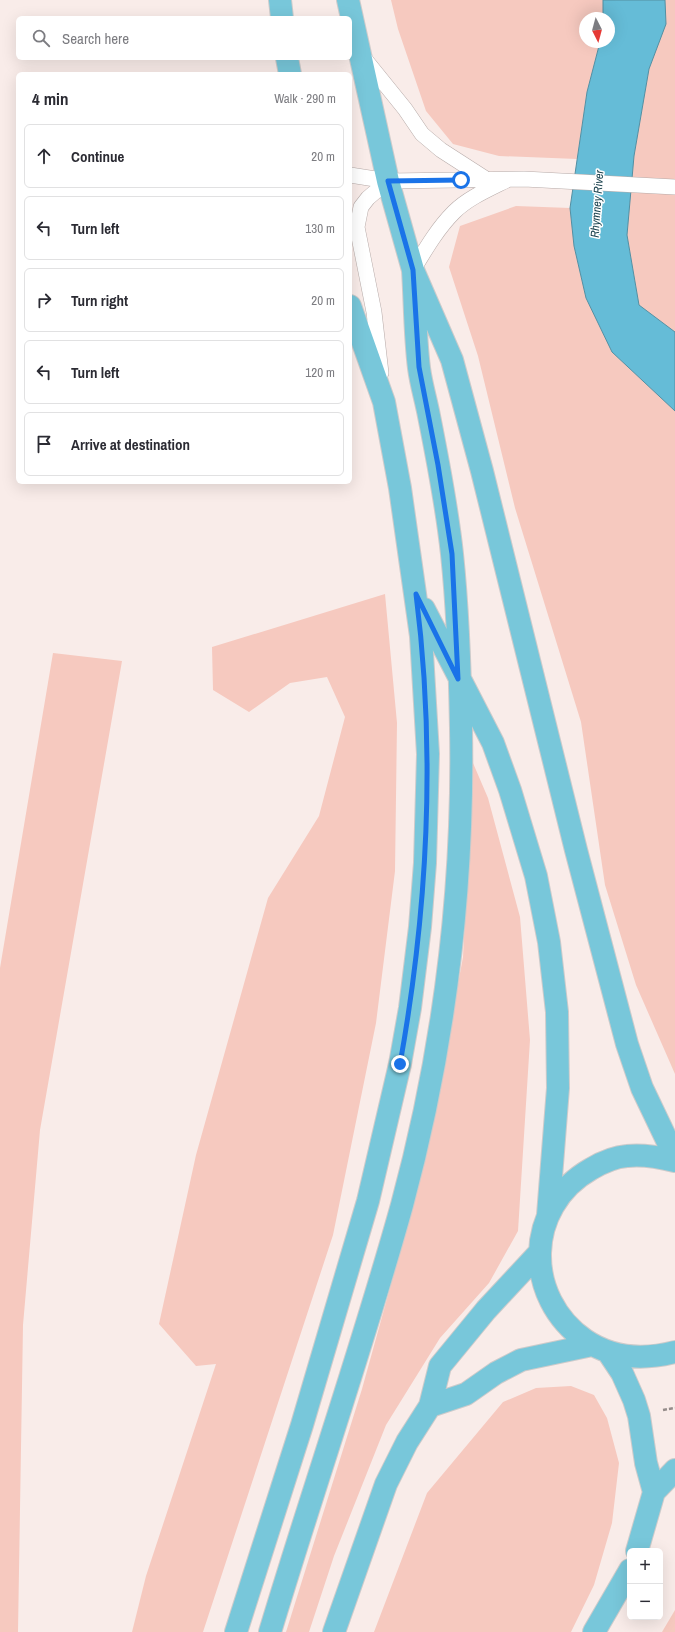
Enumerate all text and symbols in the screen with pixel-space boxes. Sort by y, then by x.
north arrow [579,12,615,48]
search box [16,16,352,60]
icon: search [30,27,52,49]
text: Search here [62,28,129,49]
text: 4 min [32,87,68,110]
text: Walk · 290 m [274,90,336,107]
icon: ahead [33,145,55,167]
text: Continue [71,146,124,167]
text: 20 m [311,148,335,165]
water label: Rhymney River [587,169,607,238]
route start [452,171,470,189]
icon: left [33,217,55,239]
text: Turn left [71,218,119,239]
text: 130 m [305,220,335,237]
icon: right [33,289,55,311]
text: Turn right [71,290,128,311]
text: 20 m [311,292,335,309]
icon: left [33,361,55,383]
text: Turn left [71,362,119,383]
text: 120 m [305,364,335,381]
icon: arrive [33,433,55,455]
text: Arrive at destination [71,434,190,455]
route end [391,1055,409,1073]
map controls [627,1548,663,1620]
button: + [627,1548,663,1584]
button: − [627,1584,663,1620]

